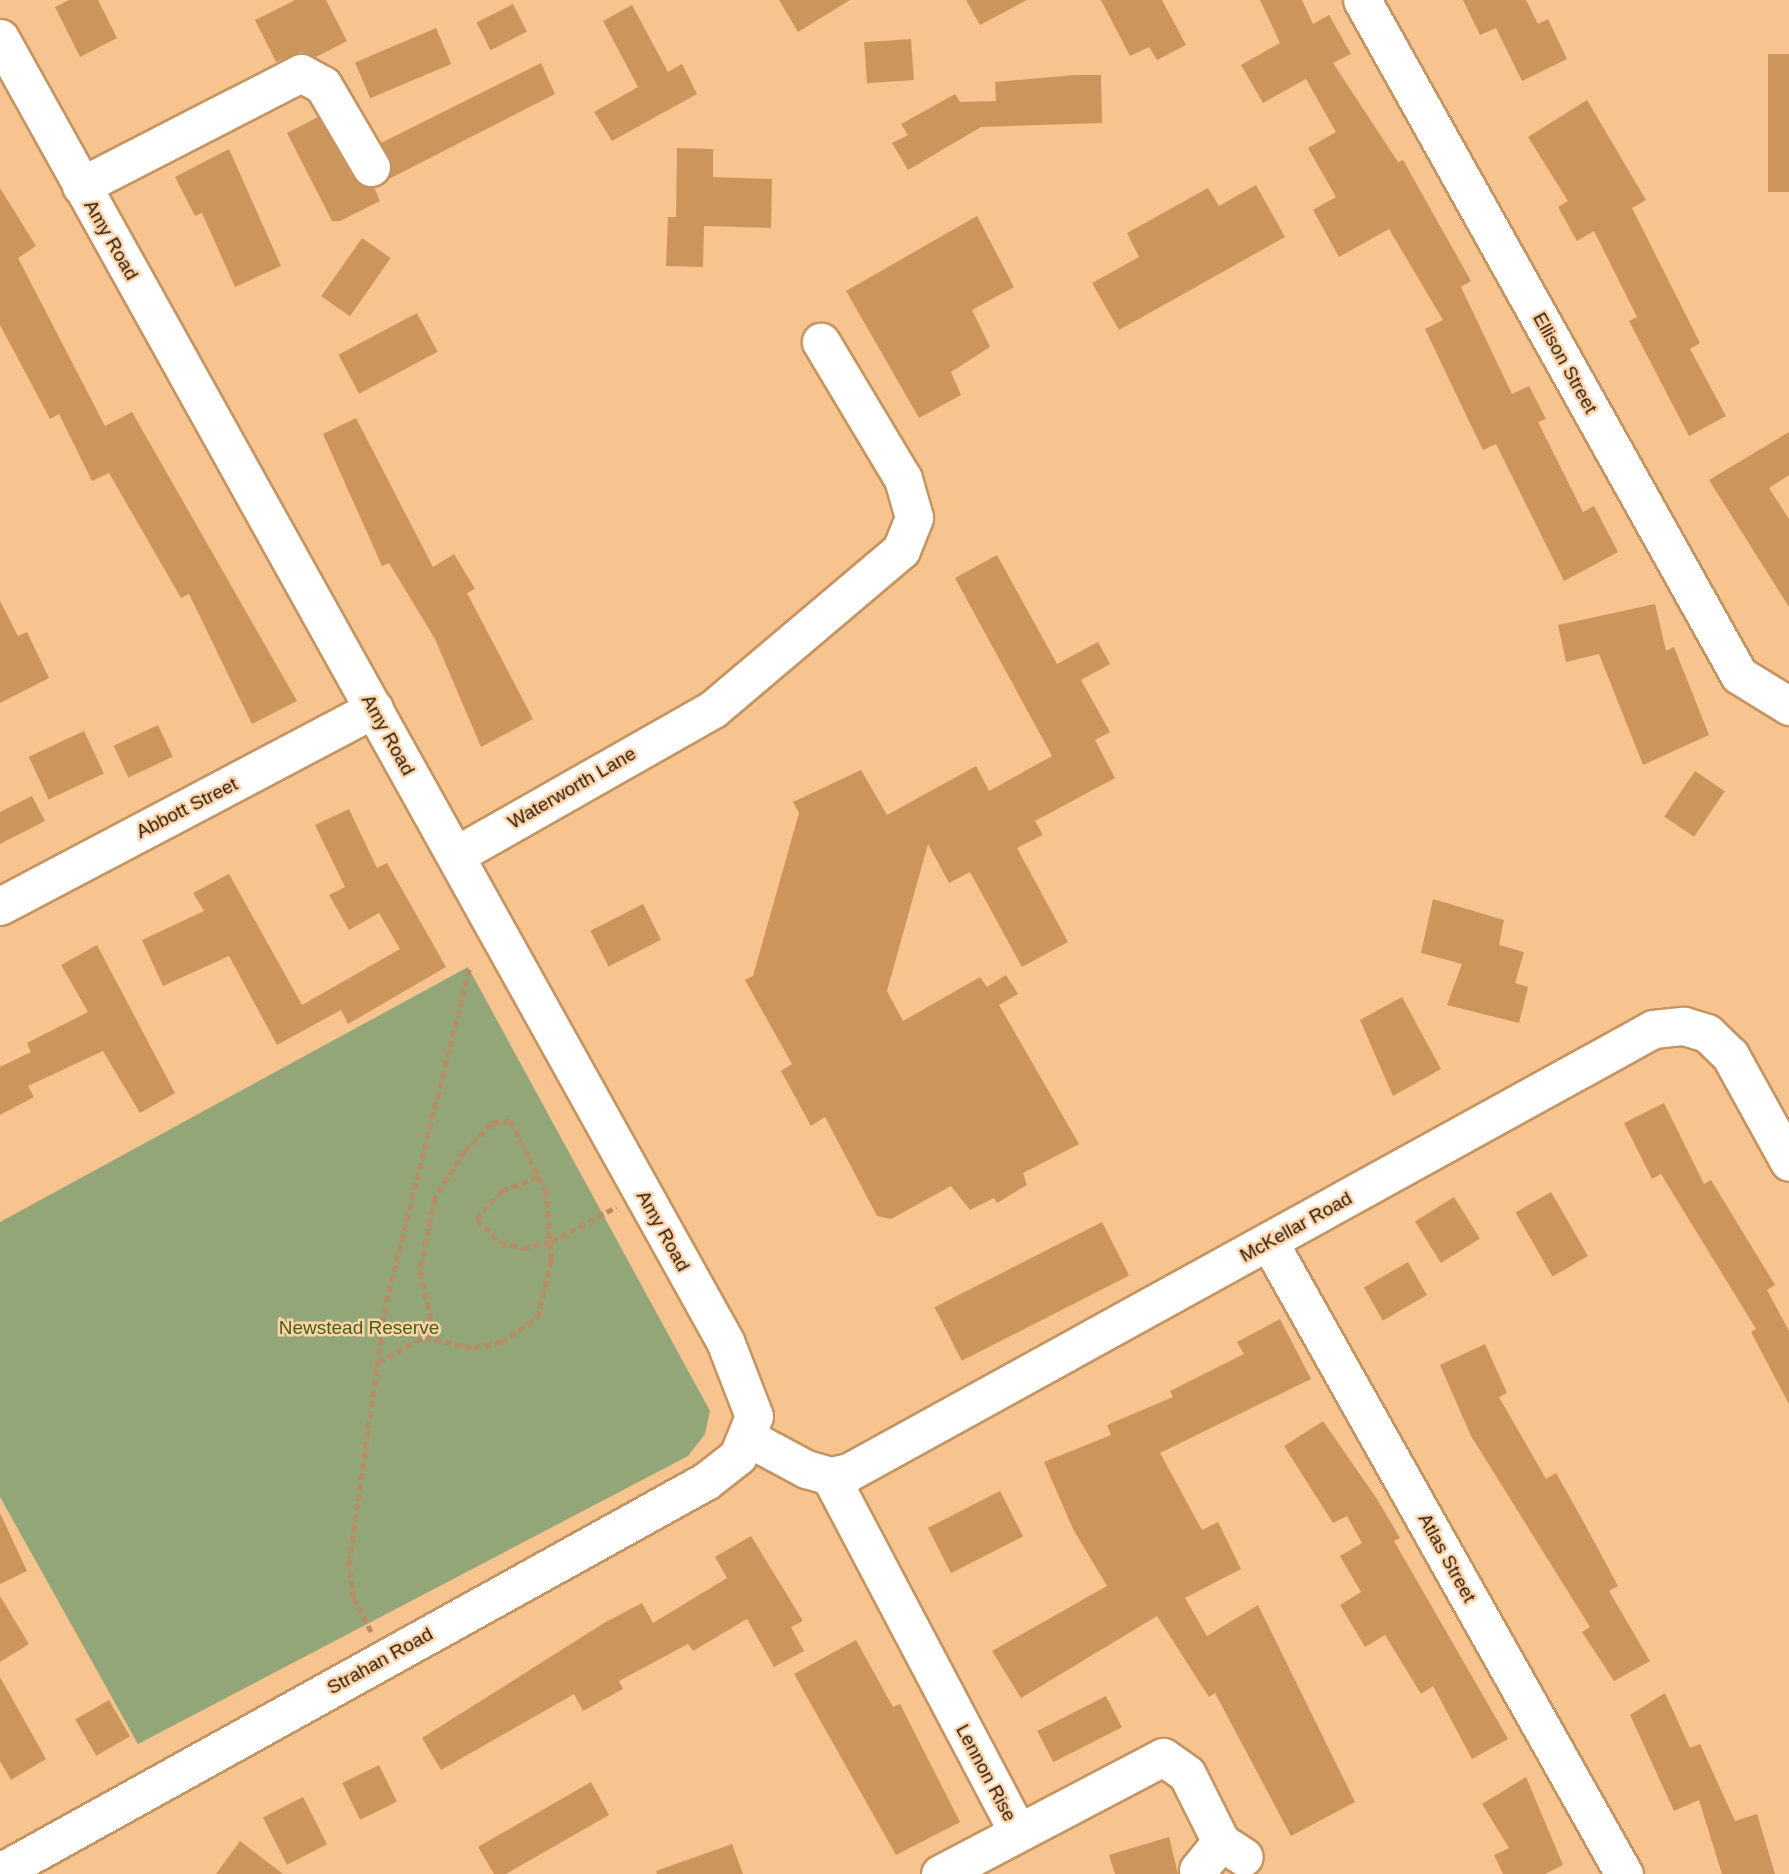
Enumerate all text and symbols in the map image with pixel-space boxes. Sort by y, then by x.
street label: Amy Road [79,196,143,284]
street label: Ellison Street [1528,309,1602,417]
street label: Amy Road [357,691,419,779]
street label: Waterworth Lane [504,742,640,834]
street label: Abbott Street [132,773,242,843]
street label: Amy Road [632,1187,694,1275]
street label: McKellar Road [1236,1187,1356,1267]
park label: Newstead Reserve [279,1317,439,1339]
street label: Atlas Street [1413,1510,1481,1606]
street label: Strahan Road [323,1623,437,1699]
street label: Lennon Rise [951,1721,1021,1825]

